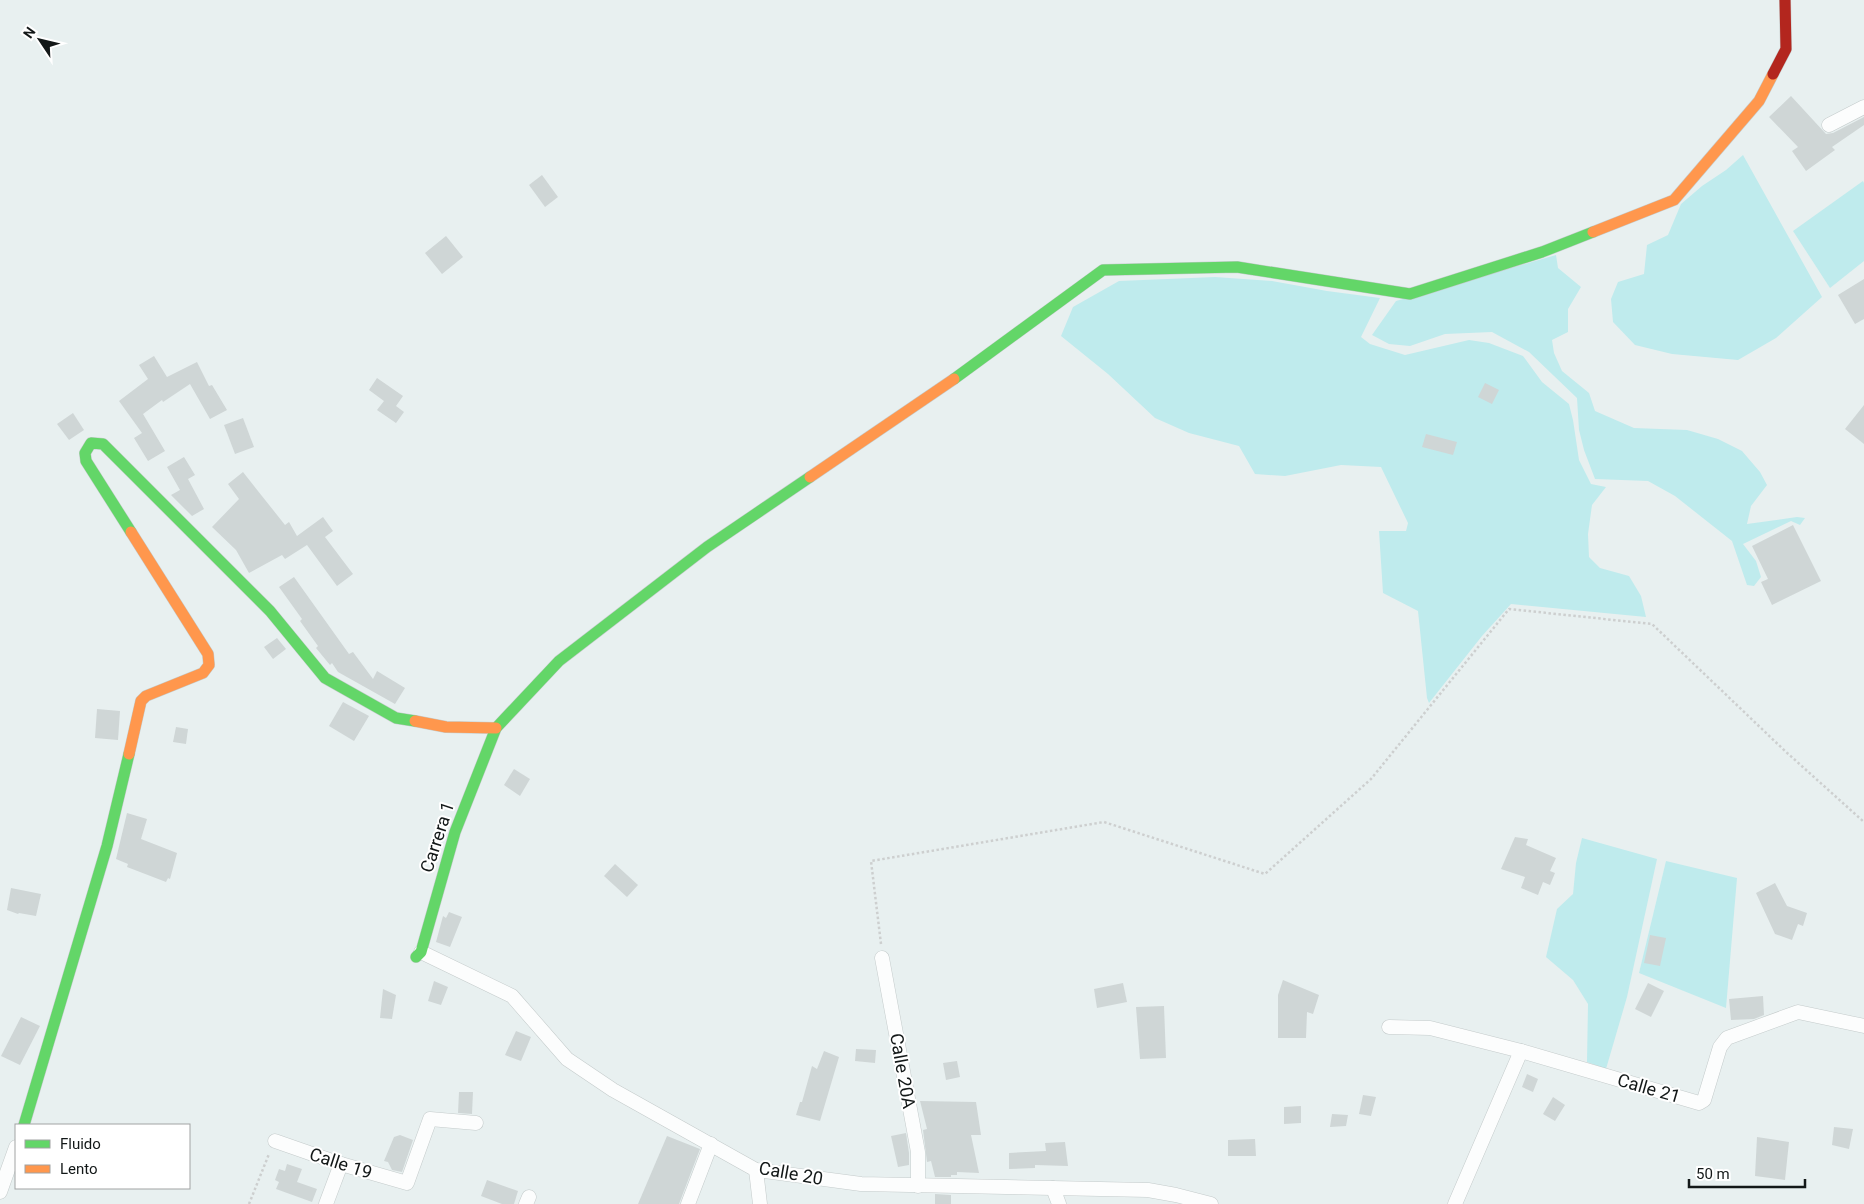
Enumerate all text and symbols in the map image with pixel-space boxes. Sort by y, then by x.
north arrow [15,15,65,65]
text: N [20,24,39,41]
street label: Carrera 1 [416,799,458,875]
street label: Calle 20A [886,1032,920,1111]
street label: Calle 21 [1615,1069,1683,1107]
legend [15,1124,190,1189]
text: Fluido [60,1135,101,1153]
street label: Calle 19 [307,1143,375,1183]
scale bar [1689,1156,1805,1188]
street label: Calle 20 [757,1157,825,1189]
text: Lento [60,1160,98,1178]
text: 50 m [1696,1165,1730,1183]

